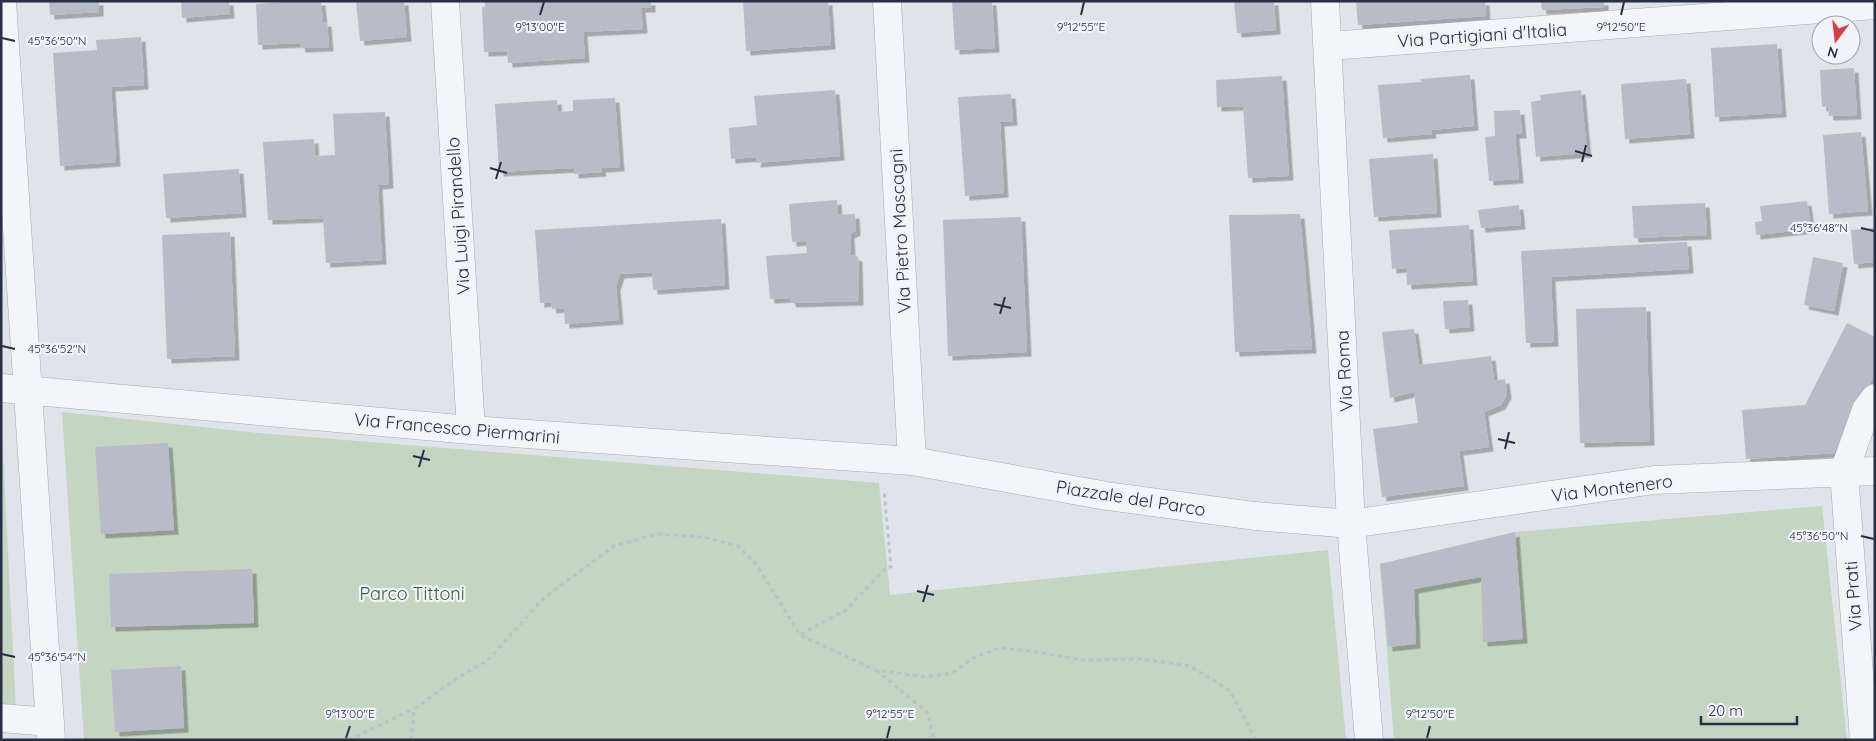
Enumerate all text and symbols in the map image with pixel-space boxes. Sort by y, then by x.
north arrow [1811,15,1861,65]
street label: Via Partigiani d'Italia [1396,18,1568,52]
text: 9°13'00"E [515,19,565,34]
text: 9°12'55"E [1057,19,1105,34]
text: 9°12'50"E [1596,19,1646,34]
text: 45°36'50"N [27,33,87,48]
text: N [1825,43,1840,63]
street label: Via Luigi Pirandello [441,136,475,296]
street label: Via Pietro Mascagni [884,148,916,314]
text: 45°36'48"N [1790,220,1848,235]
street label: Via Roma [1330,330,1358,412]
text: 45°36'52"N [28,341,86,356]
street label: Via Francesco Piermarini [353,408,561,448]
street label: Via Montenero [1550,469,1674,507]
street label: Piazzale del Parco [1055,475,1207,521]
text: 45°36'50"N [1789,528,1849,543]
street label: Via Prati [1839,560,1867,632]
park label: Parco Tittoni [359,582,465,605]
text: 45°36'54"N [28,649,86,664]
scale bar [1701,694,1797,726]
text: 20 m [1708,701,1743,720]
text: 9°13'00"E [325,706,375,721]
text: 9°12'55"E [866,706,914,721]
text: 9°12'50"E [1405,706,1455,721]

